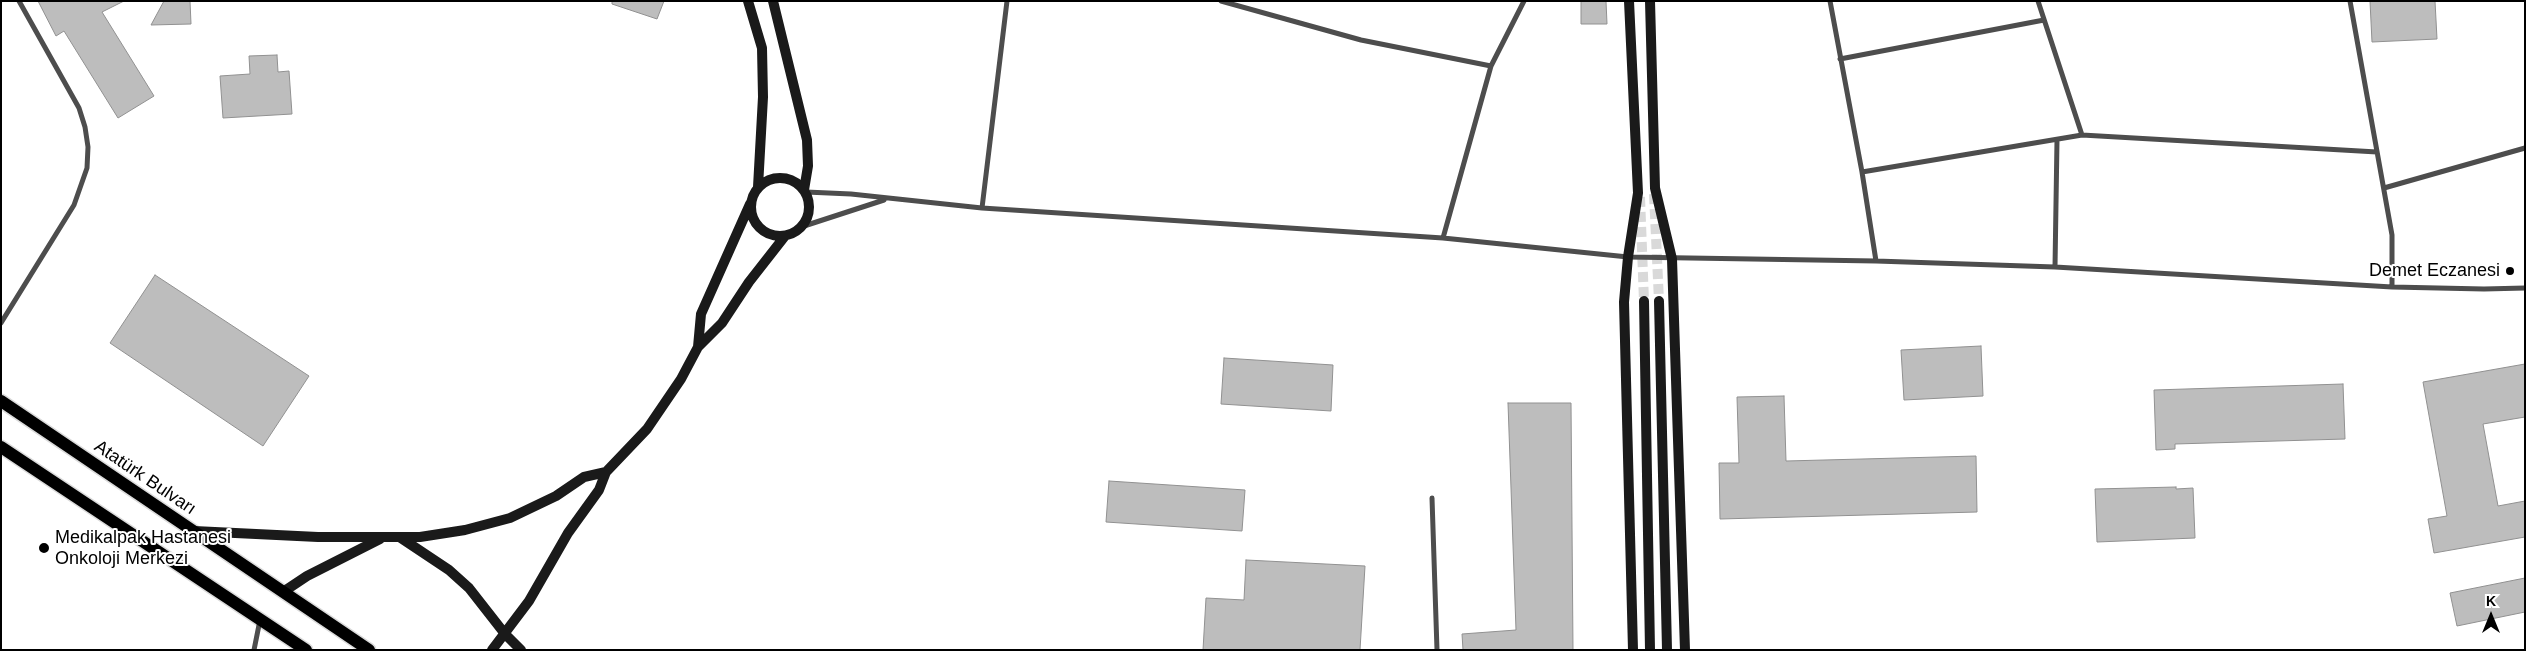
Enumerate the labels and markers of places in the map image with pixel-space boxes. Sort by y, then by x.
place label: Demet Eczanesi [2369,260,2500,282]
marker: Demet Eczanesi [2504,265,2516,277]
place label: Medikalpak Hastanesi Onkoloji Merkezi [55,527,231,570]
marker: Medikalpak Hastanesi Onkoloji Merkezi [37,541,51,555]

